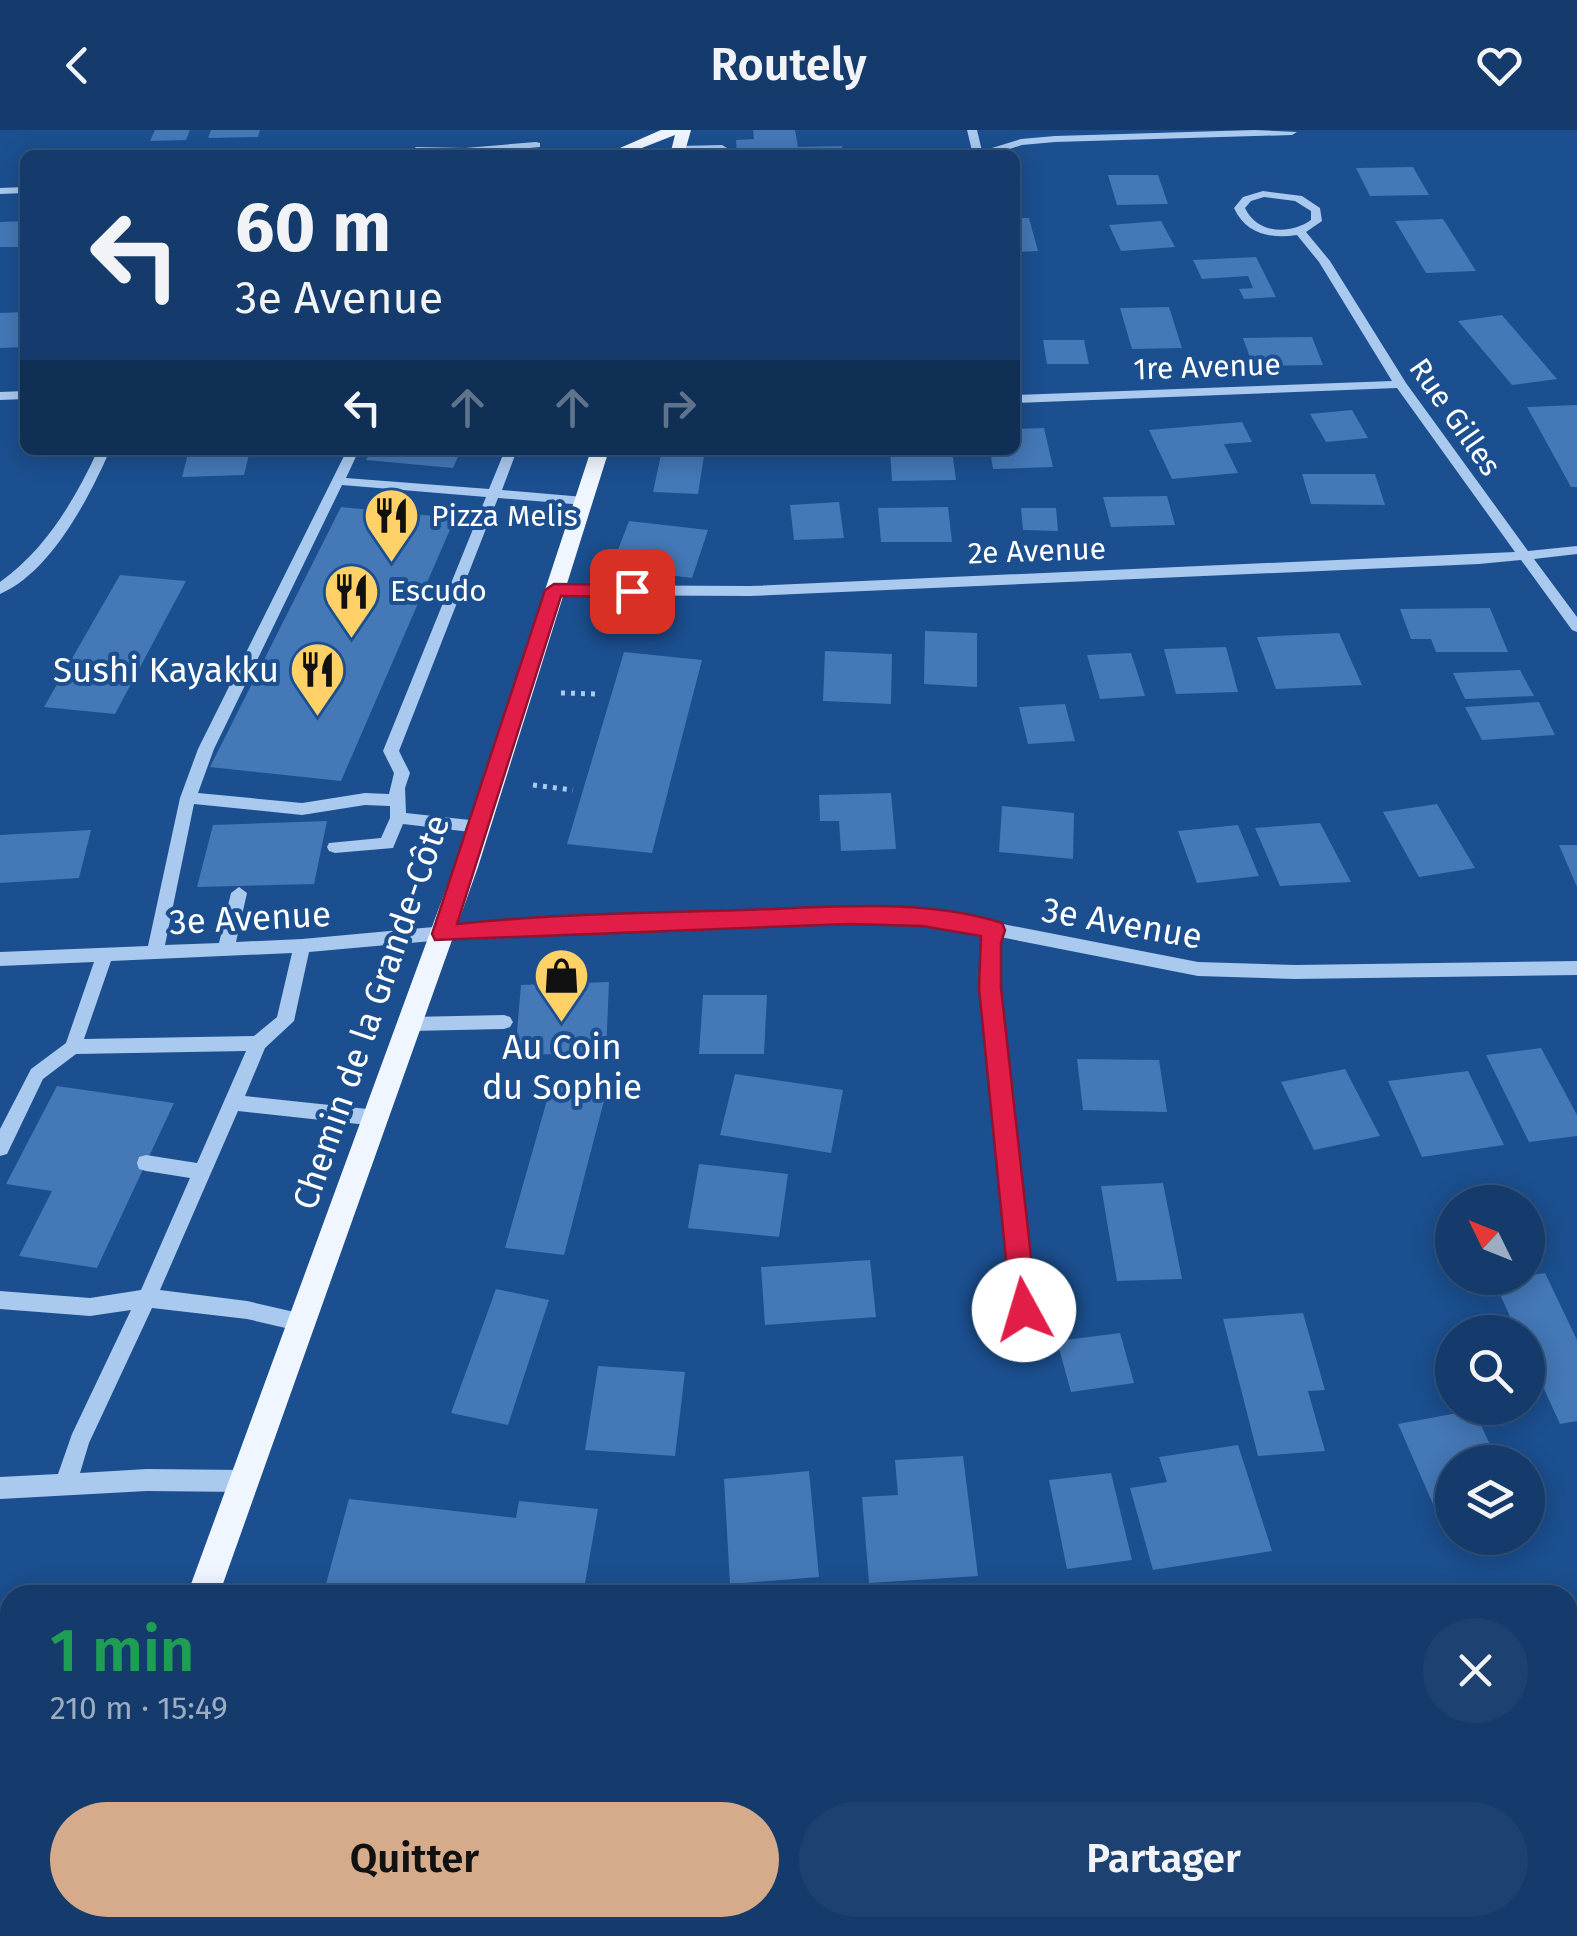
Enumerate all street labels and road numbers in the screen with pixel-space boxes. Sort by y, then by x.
street label: 1re Avenue [1133,346,1281,388]
street label: Rue Gilles [1402,351,1508,483]
street label: 2e Avenue [967,531,1107,571]
street label: Chemin de la Grande-Côte [284,809,458,1215]
street label: 3e Avenue [1039,888,1205,958]
street label: 3e Avenue [168,893,332,943]

